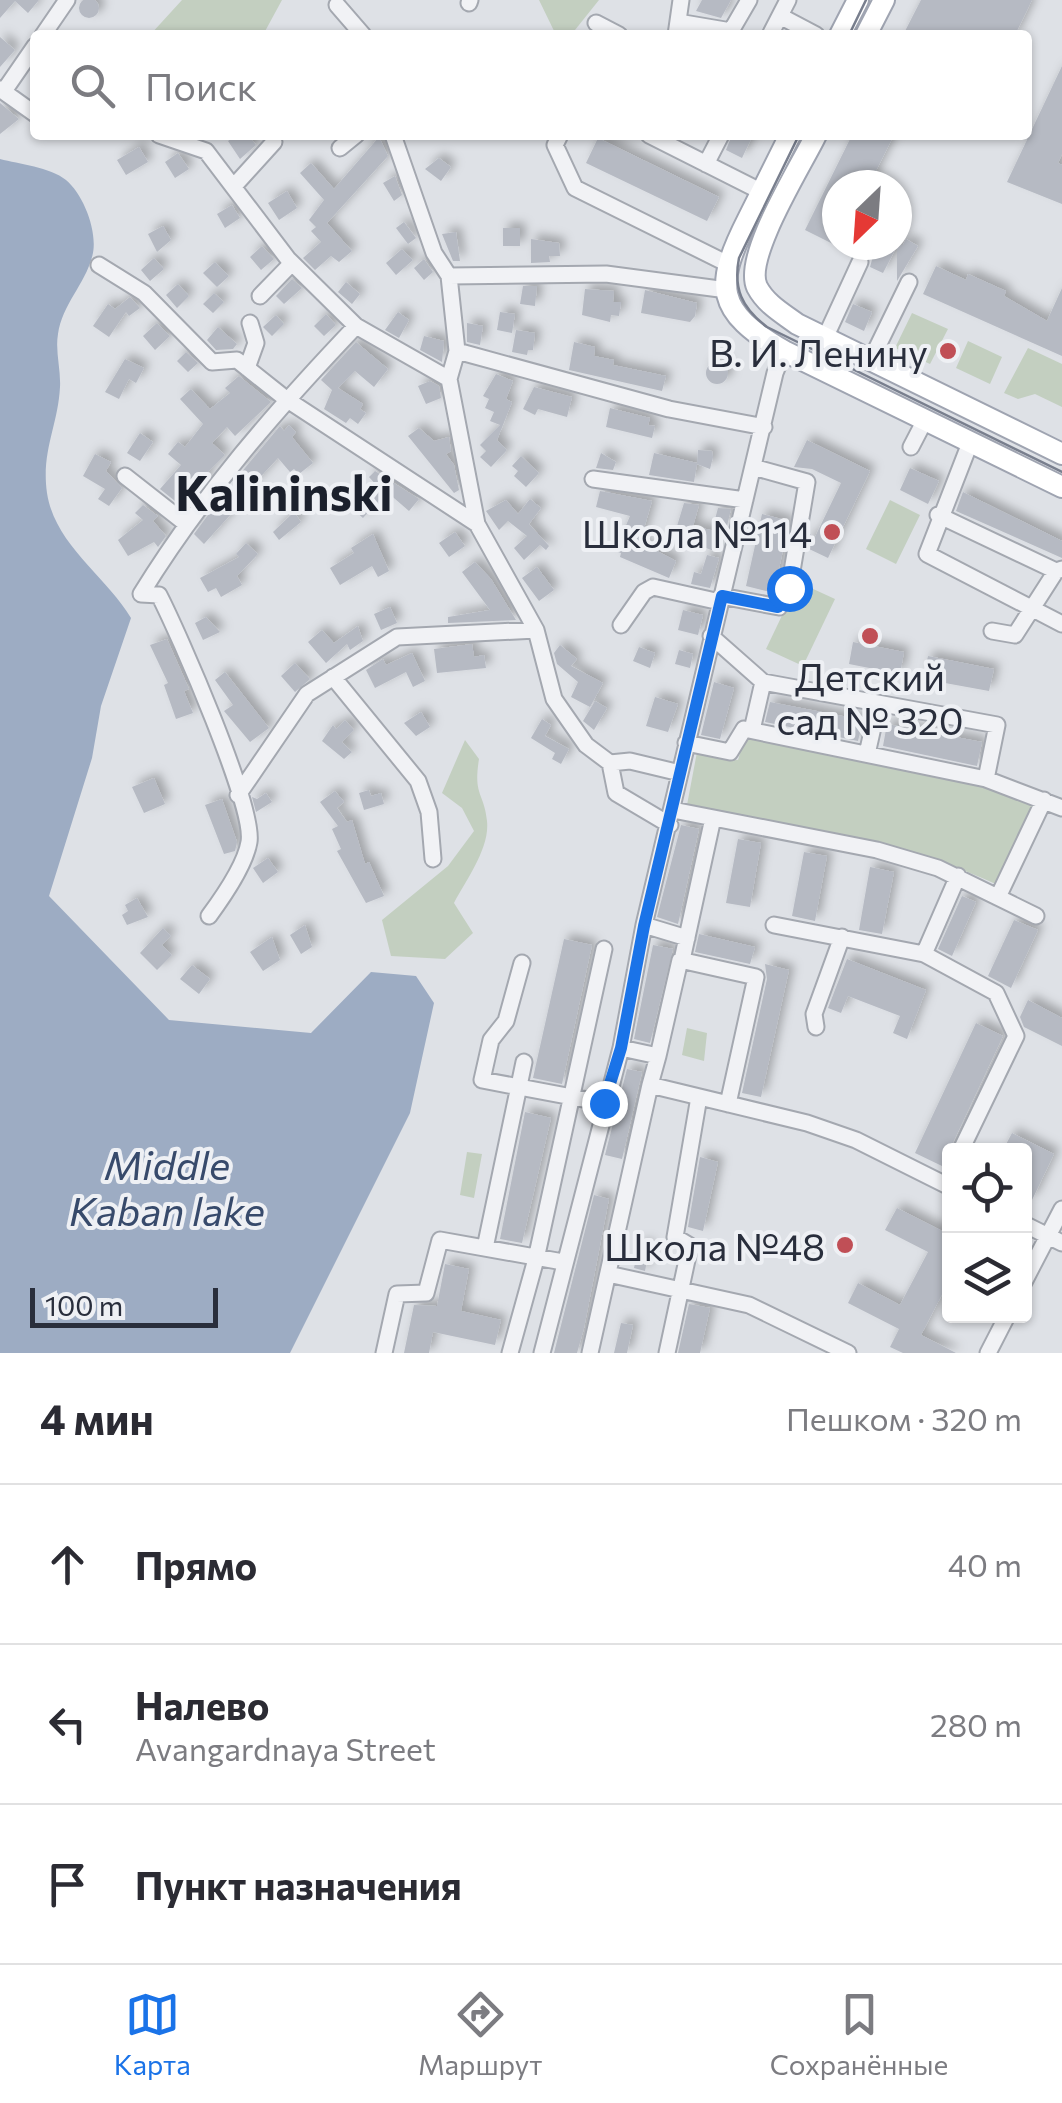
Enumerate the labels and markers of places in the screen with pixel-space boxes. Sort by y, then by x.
place label: В. И. Ленину [709,328,928,375]
marker: В. И. Ленину [937,340,959,362]
place label: Школа №114 [582,509,812,556]
marker: Школа №114 [821,521,843,543]
marker: Детский сад № 320 [859,625,881,647]
place label: Детский сад № 320 [776,652,964,743]
place label: Школа №48 [604,1222,825,1269]
marker: Школа №48 [834,1234,856,1256]

